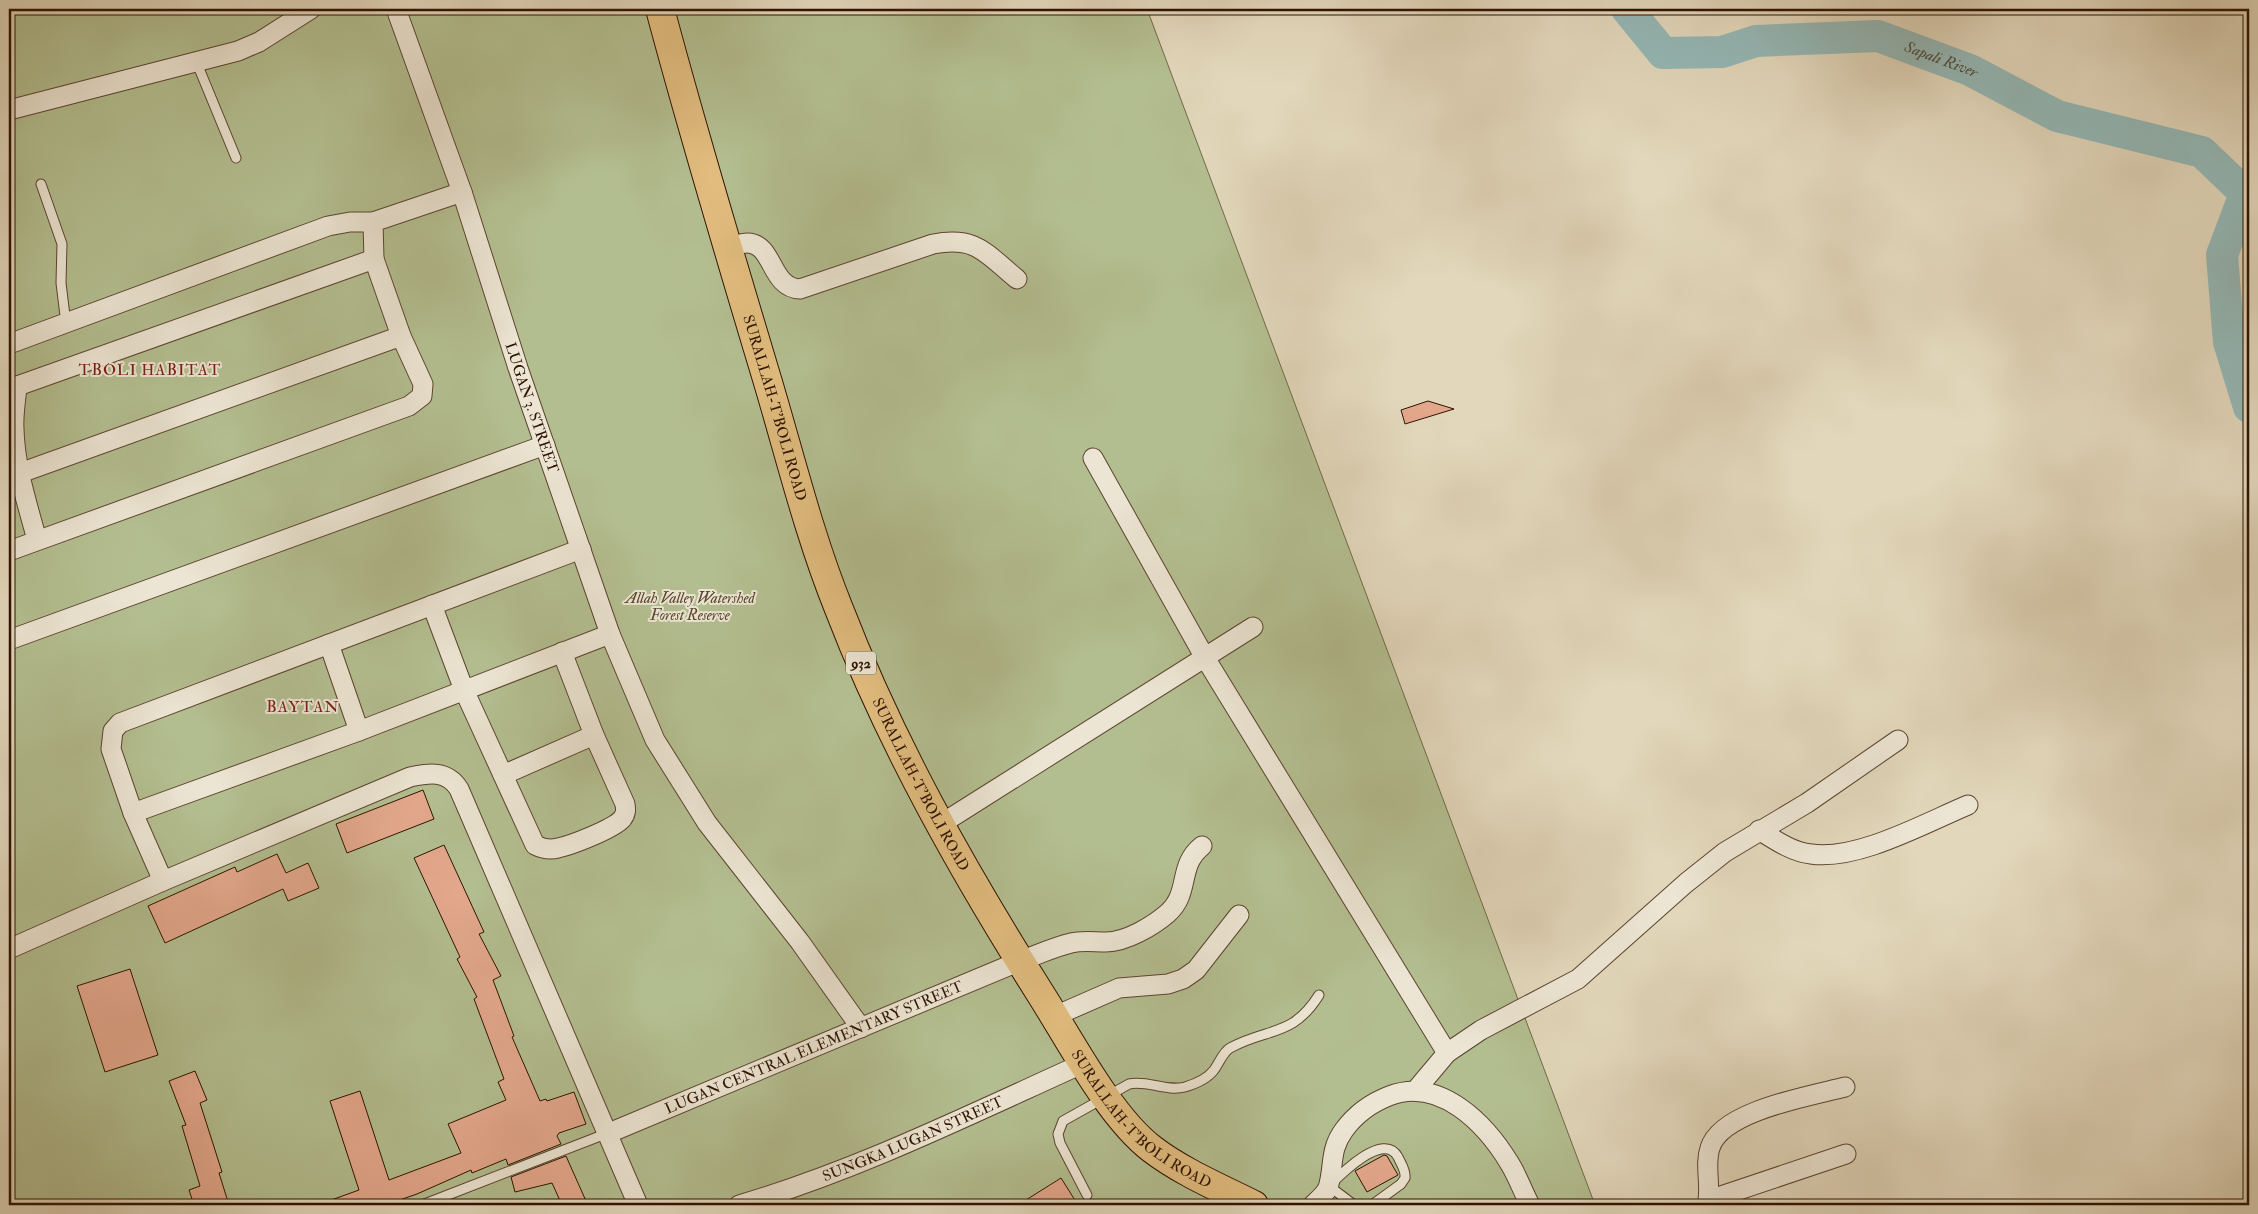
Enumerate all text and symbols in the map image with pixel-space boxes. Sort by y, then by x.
water label: Sapali River [1901,36,1982,83]
street label: SURALLAH-T'BOLI ROAD [739,313,811,503]
street label: LUGAN 3. STREET [501,340,563,475]
district label: TBOLI HABITAT [79,360,221,380]
park label: Allah Valley Watershed Forest Reserve [623,589,756,625]
road number: 932 [846,651,876,674]
street label: SURALLAH-T'BOLI ROAD [868,695,974,874]
district label: BAYTAN [266,697,340,717]
street label: LUGAN CENTRAL ELEMENTARY STREET [662,977,966,1118]
street label: SURALLAH-T'BOLI ROAD [1067,1046,1215,1192]
street label: SUNGKA LUGAN STREET [820,1092,1006,1186]

